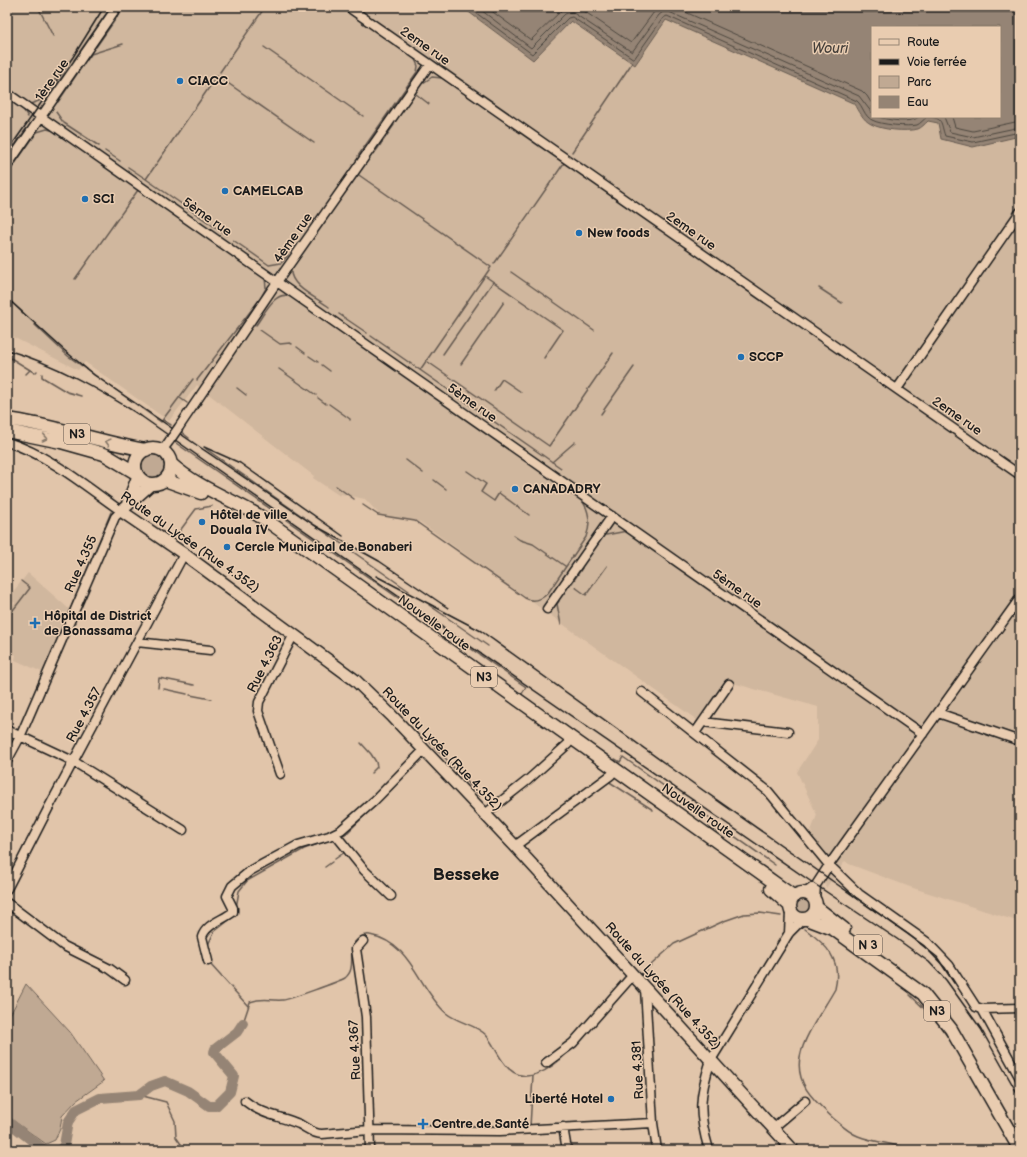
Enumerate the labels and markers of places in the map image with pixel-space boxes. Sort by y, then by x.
place label: CIACC [188,73,228,89]
marker: CIACC [175,76,185,86]
place label: CAMELCAB [233,183,303,199]
marker: CAMELCAB [220,186,230,196]
place label: SCI [93,191,115,207]
marker: SCI [80,194,90,204]
place label: New foods [587,225,650,241]
marker: New foods [574,228,584,238]
place label: SCCP [749,349,784,365]
marker: SCCP [736,352,746,362]
place label: CANADADRY [523,481,601,497]
marker: CANADADRY [510,484,520,494]
place label: Hôtel de ville Douala IV [210,507,288,538]
marker: Hôtel de ville Douala IV [197,517,207,527]
place label: Cercle Municipal de Bonaberi [235,539,412,555]
marker: Cercle Municipal de Bonaberi [222,542,232,552]
place label: Hôpital de District de Bonassama [44,608,152,639]
marker: Hôpital de District de Bonassama [29,617,41,629]
place label: Liberté Hotel [525,1091,603,1107]
marker: Liberté Hotel [606,1094,616,1104]
place label: Centre de Santé [432,1116,529,1132]
marker: Centre de Santé [417,1118,429,1130]

